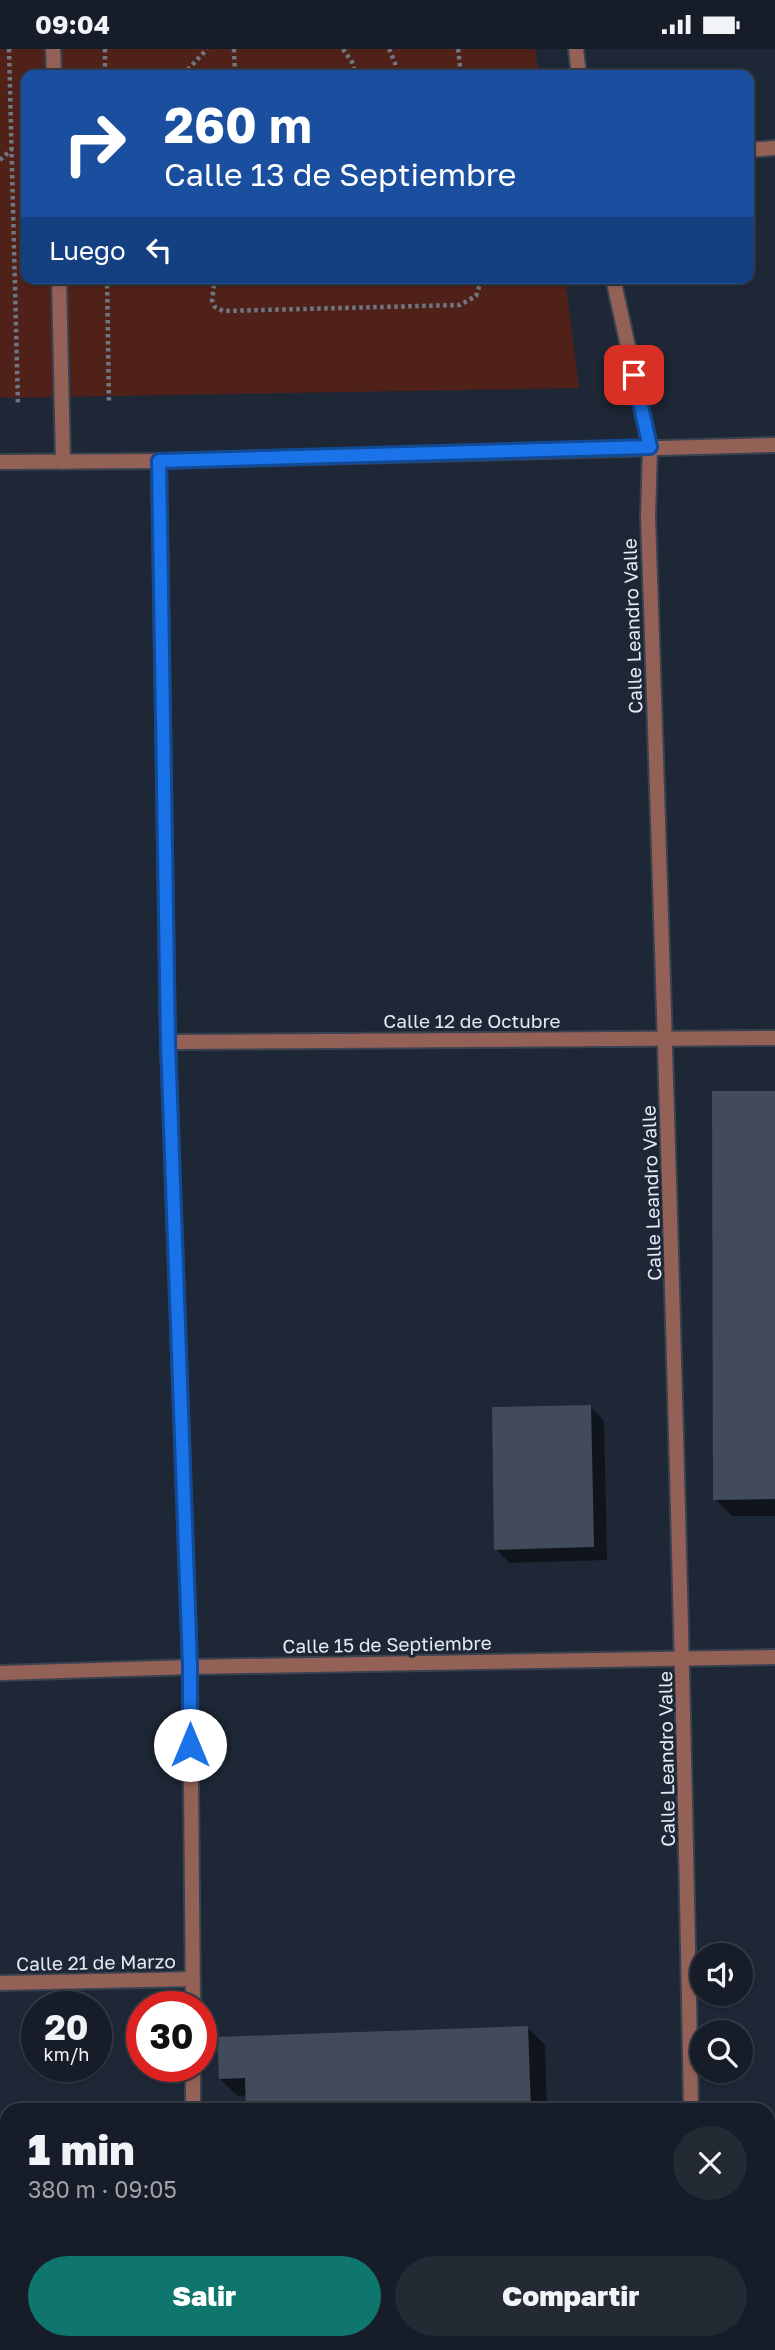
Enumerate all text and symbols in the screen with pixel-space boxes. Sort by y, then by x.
text: 09:04 [35,9,110,40]
text: 260 m [164,95,312,154]
icon: right [49,98,140,189]
text: Calle 13 de Septiembre [164,155,516,193]
icon: left [140,231,178,269]
text: Luego [49,235,126,266]
pin [604,345,664,405]
icon: arrive [615,356,653,394]
street label: Calle Leandro Valle [617,538,647,714]
street label: Calle 12 de Octubre [383,1009,561,1032]
street label: Calle Leandro Valle [636,1105,666,1281]
street label: Calle 15 de Septiembre [282,1631,492,1657]
street label: Calle Leandro Valle [653,1671,679,1847]
position arrow [153,1708,227,1782]
map controls [690,1943,753,2083]
button: sound [690,1943,753,2006]
street label: Calle 21 de Marzo [16,1949,176,1975]
speed limit sign: 30 [126,1991,217,2082]
text: 20 [44,2006,89,2048]
button: search [690,2020,753,2083]
text: km/h [44,2043,89,2065]
text: 1 min [28,2124,135,2174]
button: close [673,2126,747,2200]
text: 380 m · 09:05 [28,2175,177,2203]
button: Salir [28,2256,381,2336]
button: Compartir [395,2256,747,2336]

